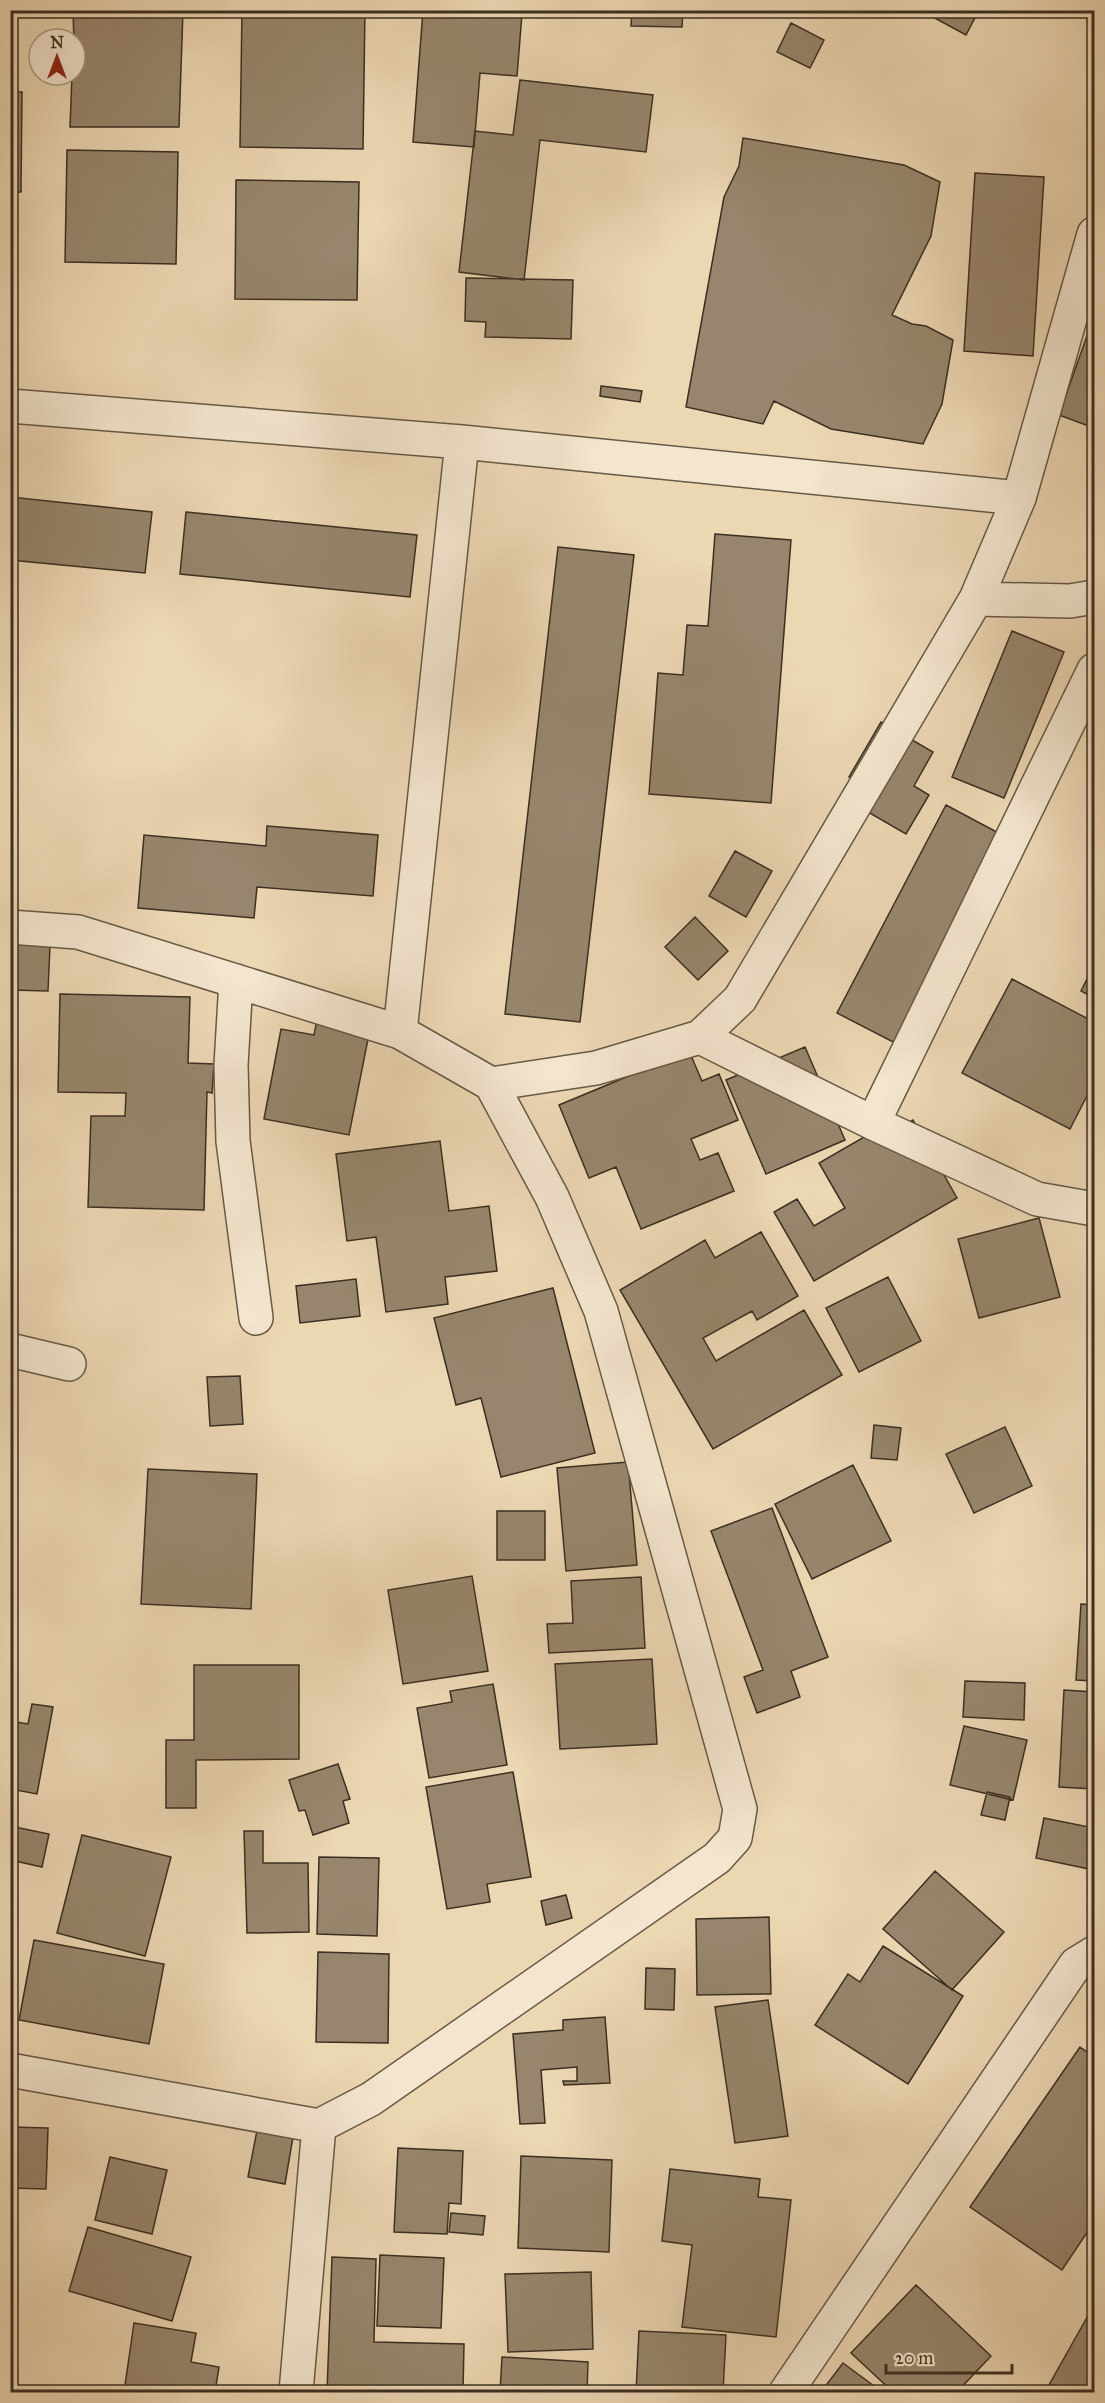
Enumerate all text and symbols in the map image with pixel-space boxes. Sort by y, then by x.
north arrow [27,27,87,87]
text: N [50,33,64,52]
scale bar [886,2337,1012,2375]
text: 20 m [895,2347,933,2369]

